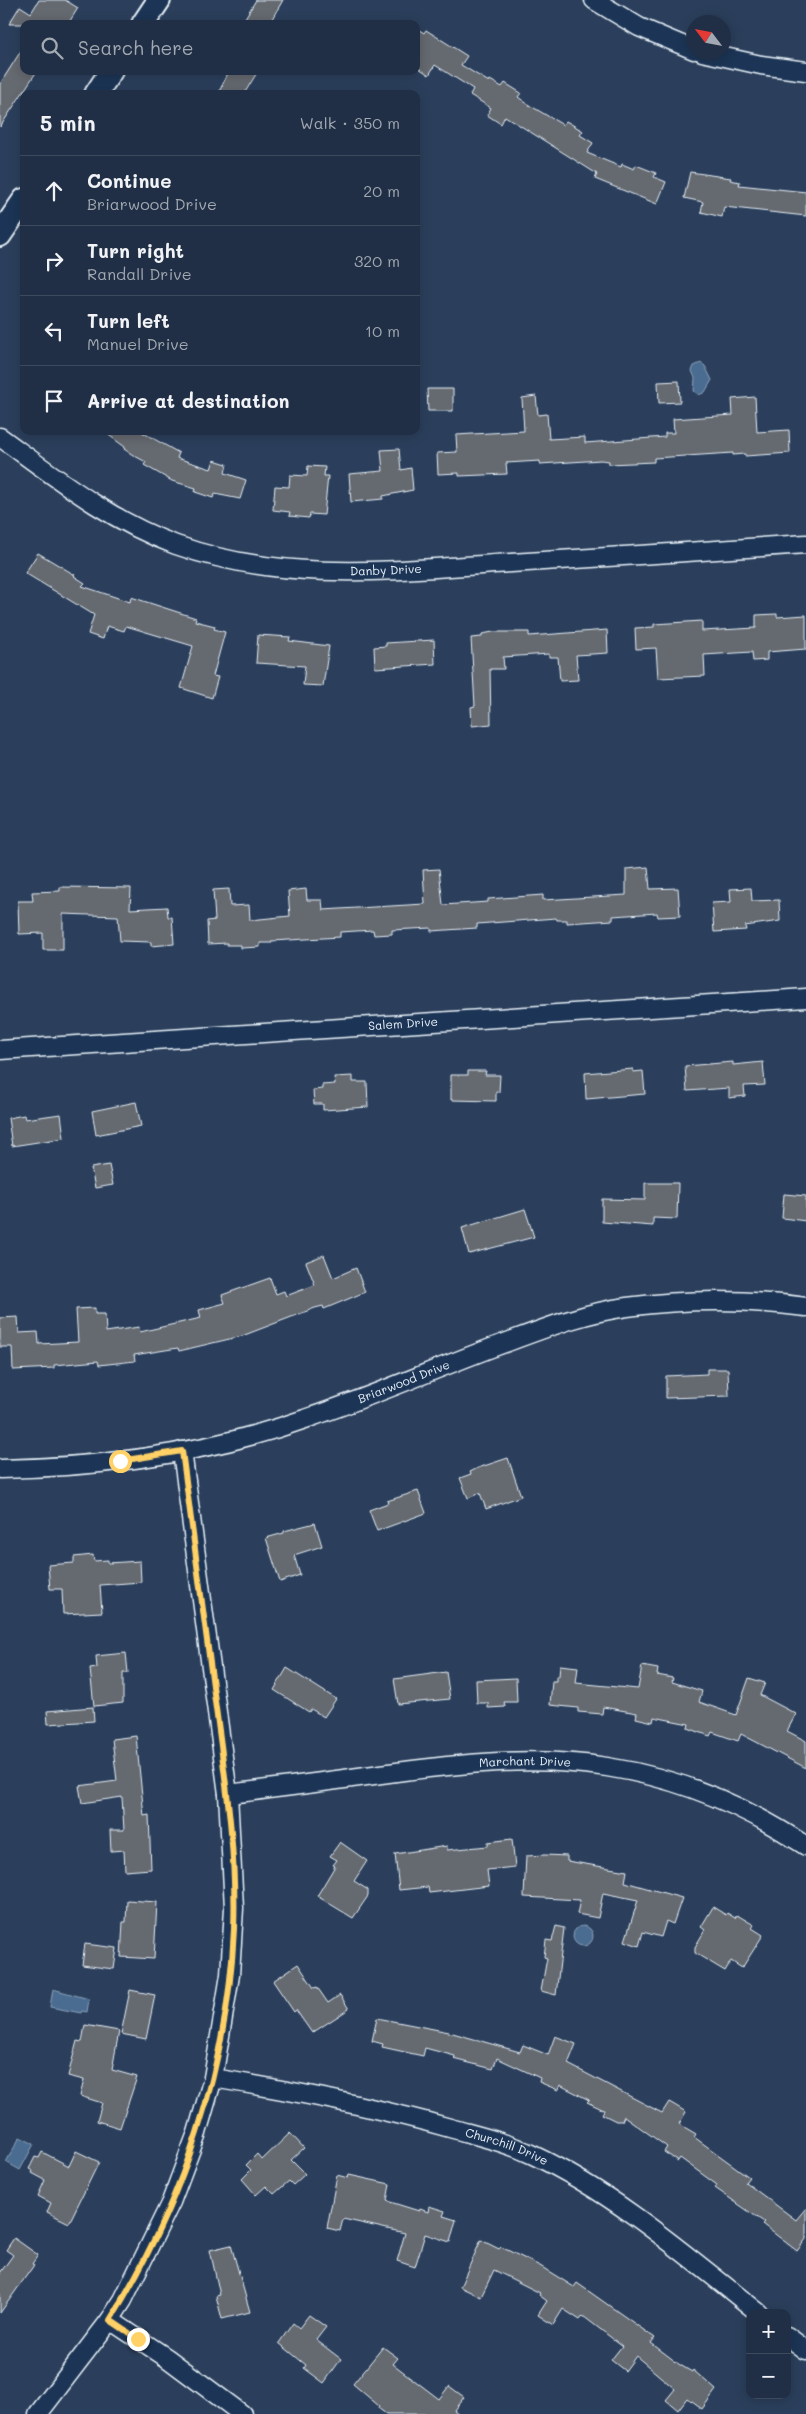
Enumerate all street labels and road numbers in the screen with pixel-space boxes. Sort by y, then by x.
street label: Danby Drive [350,560,422,578]
street label: Salem Drive [368,1013,438,1033]
street label: Briarwood Drive [355,1356,452,1406]
street label: Marchant Drive [479,1752,572,1770]
street label: Churchill Drive [464,2124,551,2168]

